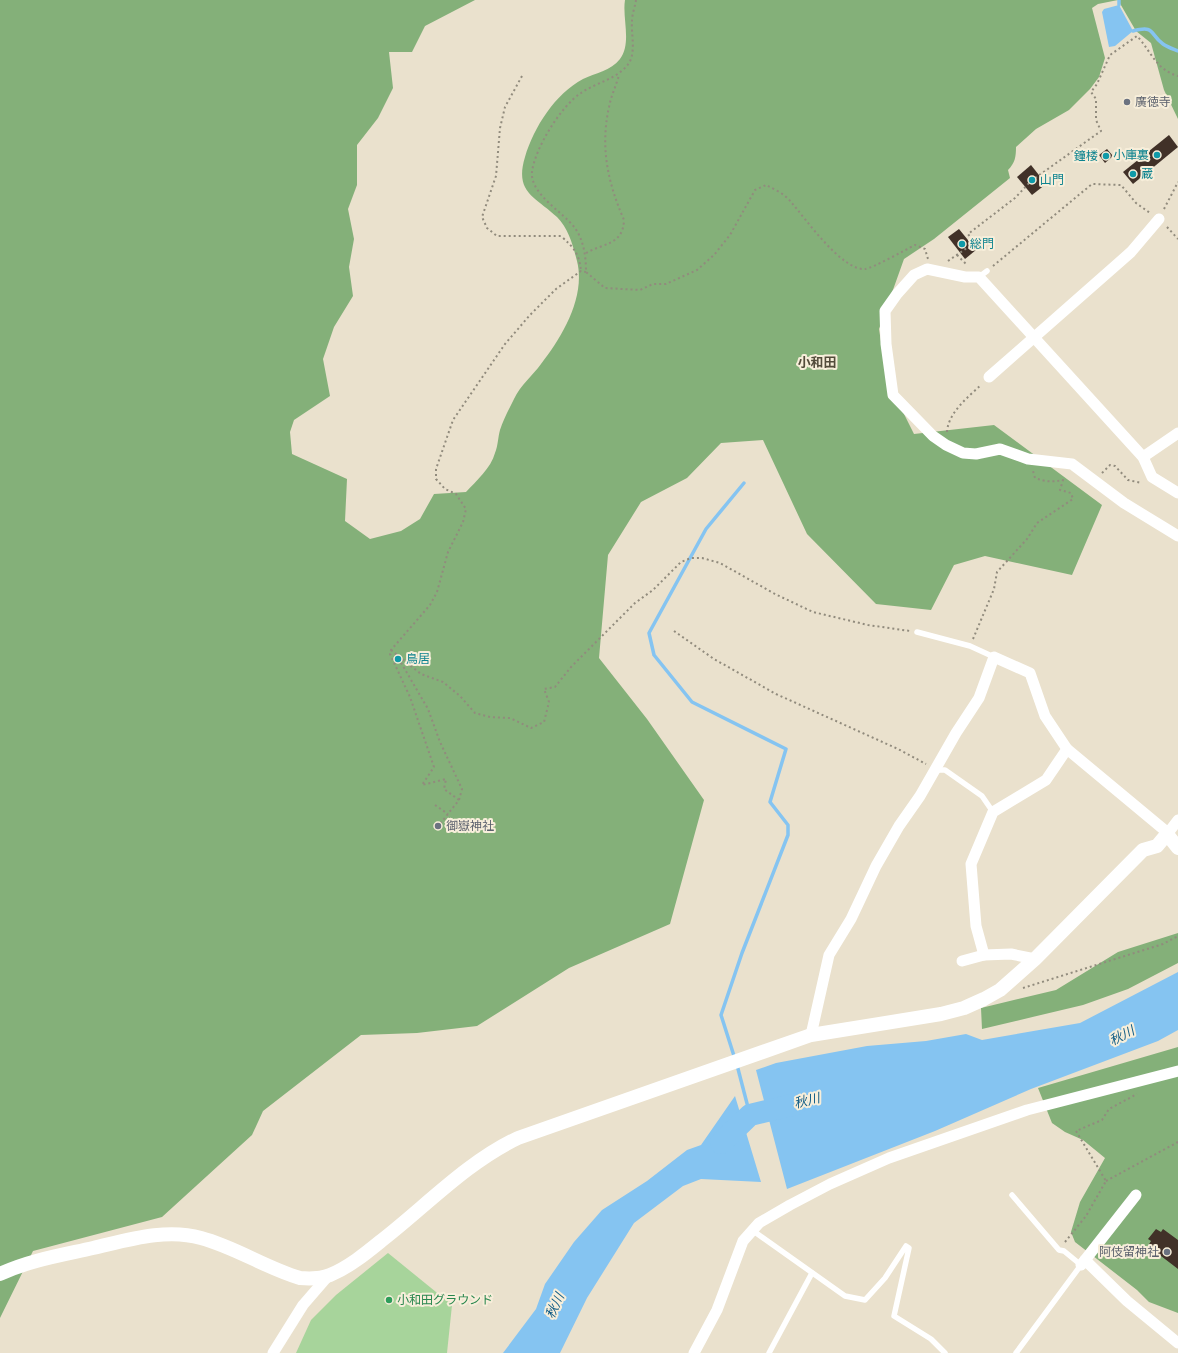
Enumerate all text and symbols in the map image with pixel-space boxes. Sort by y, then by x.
place label: 廣徳寺 [1135,95,1171,109]
marker: 廣徳寺 [1122,97,1132,107]
place label: 小庫裏 [1113,148,1149,162]
place label: 鐘楼 [1074,149,1098,163]
marker: 小庫裏 [1152,150,1162,160]
marker: 鐘楼 [1101,151,1111,161]
place label: 蔵 [1141,167,1153,181]
marker: 蔵 [1128,169,1138,179]
place label: 山門 [1040,173,1064,187]
marker: 山門 [1027,175,1037,185]
place label: 総門 [970,237,994,251]
marker: 総門 [957,239,967,249]
district label: 小和田 [797,355,837,371]
place label: 鳥居 [406,652,430,666]
marker: 鳥居 [393,654,403,664]
place label: 御嶽神社 [446,819,494,833]
marker: 御嶽神社 [433,821,443,831]
water label: 秋川 [1107,1022,1139,1049]
water label: 秋川 [792,1090,823,1112]
place label: 阿伎留神社 [1099,1245,1159,1259]
marker: 阿伎留神社 [1162,1247,1172,1257]
water label: 秋川 [542,1289,569,1321]
place label: 小和田グラウンド [397,1293,493,1307]
marker: 小和田グラウンド [384,1295,394,1305]

